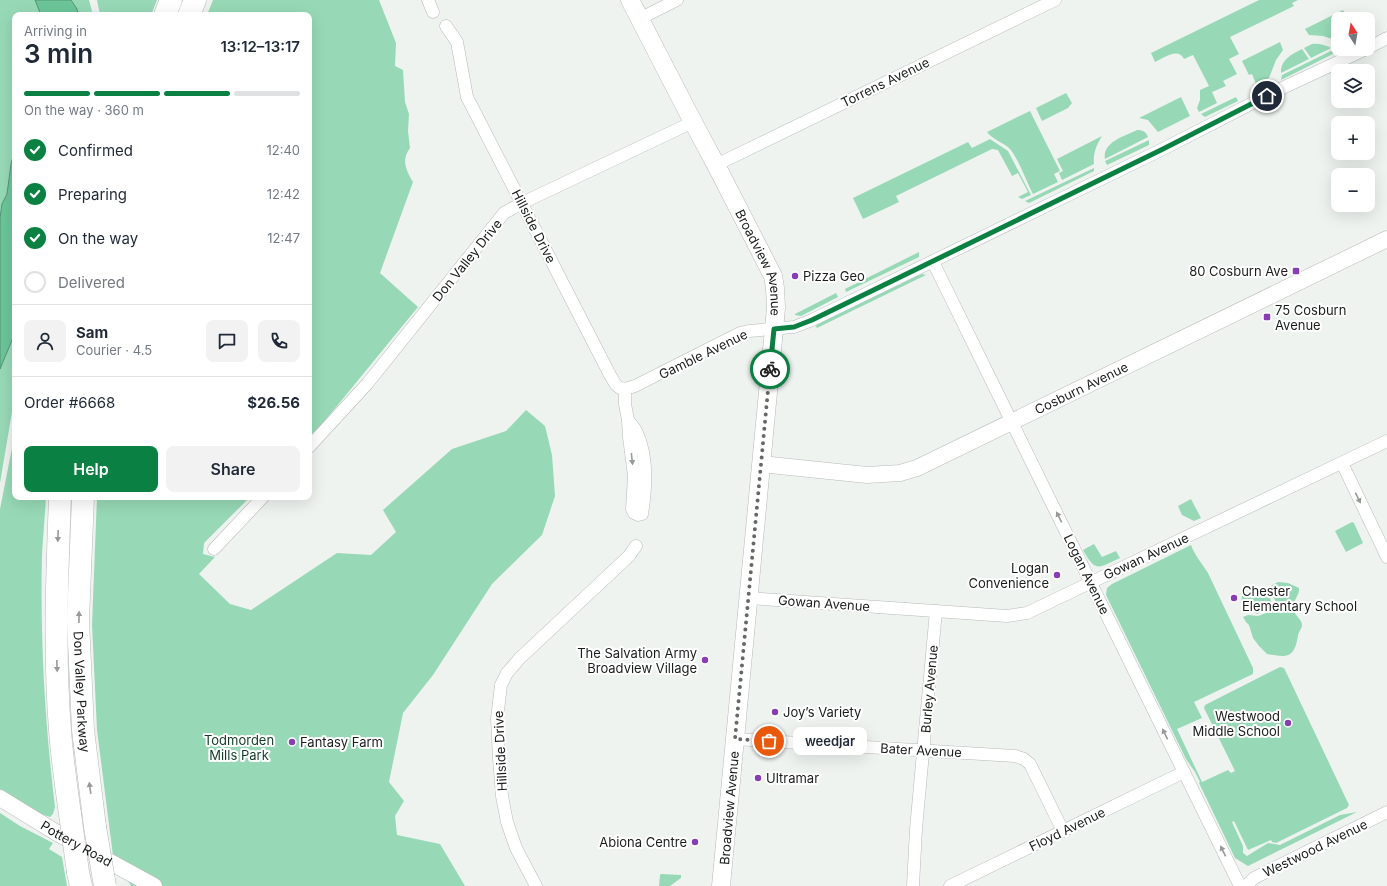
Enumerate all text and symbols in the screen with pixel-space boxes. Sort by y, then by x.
north arrow [1331,12,1375,56]
map controls [1331,12,1375,212]
text: Arriving in [24,23,87,39]
text: 13:12–13:17 [220,37,300,56]
text: 3 min [24,38,93,69]
street label: Torrens Avenue [838,54,932,110]
button: layers [1331,64,1375,108]
pin [1250,79,1284,113]
icon: home [1256,85,1278,107]
text: On the way · 360 m [24,102,144,118]
button: + [1331,116,1375,160]
icon: check [24,139,46,161]
text: Confirmed [58,141,133,160]
text: 12:40 [266,142,300,158]
button: − [1331,168,1375,212]
icon: check [24,183,46,205]
text: Preparing [58,185,127,204]
text: 12:42 [267,186,300,202]
street label: Hillside Drive [509,186,559,266]
street label: Broadview Avenue [732,207,784,317]
street label: Don Valley Drive [429,216,505,304]
icon: check [24,227,46,249]
text: On the way [58,229,138,248]
text: 12:47 [267,230,300,246]
place label: 80 Cosburn Ave [1189,263,1288,279]
marker: 80 Cosburn Ave [1291,266,1301,276]
place label: Pizza Geo [803,268,865,284]
marker: Pizza Geo [790,271,800,281]
text: Delivered [58,273,125,292]
place label: 75 Cosburn Avenue [1275,302,1346,333]
marker: 75 Cosburn Avenue [1262,312,1272,322]
button: person [24,320,66,362]
button: chat [206,320,248,362]
button: phone [258,320,300,362]
text: Sam [76,323,108,342]
street label: Gamble Avenue [656,326,750,382]
text: Courier · 4.5 [76,342,152,358]
courier [750,349,790,389]
icon: bike [759,358,781,380]
street label: Cosburn Avenue [1032,358,1131,418]
text: Order #6668 [24,393,115,412]
text: $26.56 [247,393,300,412]
button: Help [24,446,158,492]
button: Share [166,446,300,492]
one-way arrow [629,453,635,465]
one-way arrow [1355,493,1361,504]
one-way arrow [1056,511,1062,523]
street label: Gowan Avenue [1101,529,1191,583]
one-way arrow [55,530,61,543]
street label: Logan Avenue [1061,531,1113,617]
place label: Logan Convenience [968,560,1049,591]
marker: Logan Convenience [1052,570,1062,580]
place label: Chester Elementary School [1242,583,1357,614]
street label: Gowan Avenue [777,592,871,614]
marker: Chester Elementary School [1229,593,1239,603]
one-way arrow [76,610,82,623]
street label: Don Valley Parkway [71,631,94,753]
street label: Burley Avenue [917,644,941,734]
place label: The Salvation Army Broadview Village [577,645,697,676]
marker: The Salvation Army Broadview Village [700,655,710,665]
one-way arrow [54,660,61,672]
place label: Joy’s Variety [783,704,861,720]
marker: Joy’s Variety [770,707,780,717]
place label: Westwood Middle School [1193,708,1280,739]
street label: Hillside Drive [490,710,510,792]
marker: Westwood Middle School [1283,718,1293,728]
pin [752,724,786,758]
callout: weedjar [793,727,867,755]
one-way arrow [1162,729,1168,740]
icon: bag [758,730,780,752]
park label: Todmorden Mills Park [204,732,274,763]
text: weedjar [805,733,855,749]
place label: Fantasy Farm [300,734,383,750]
marker: Fantasy Farm [287,737,297,747]
street label: Bater Avenue [880,740,962,760]
street label: Broadview Avenue [716,750,742,866]
place label: Ultramar [766,770,819,786]
marker: Ultramar [753,773,763,783]
one-way arrow [87,782,93,794]
street label: Floyd Avenue [1026,804,1108,854]
street label: Westwood Avenue [1260,816,1370,880]
street label: Pottery Road [38,817,115,870]
place label: Abiona Centre [599,834,687,850]
marker: Abiona Centre [690,837,700,847]
one-way arrow [1220,845,1226,857]

